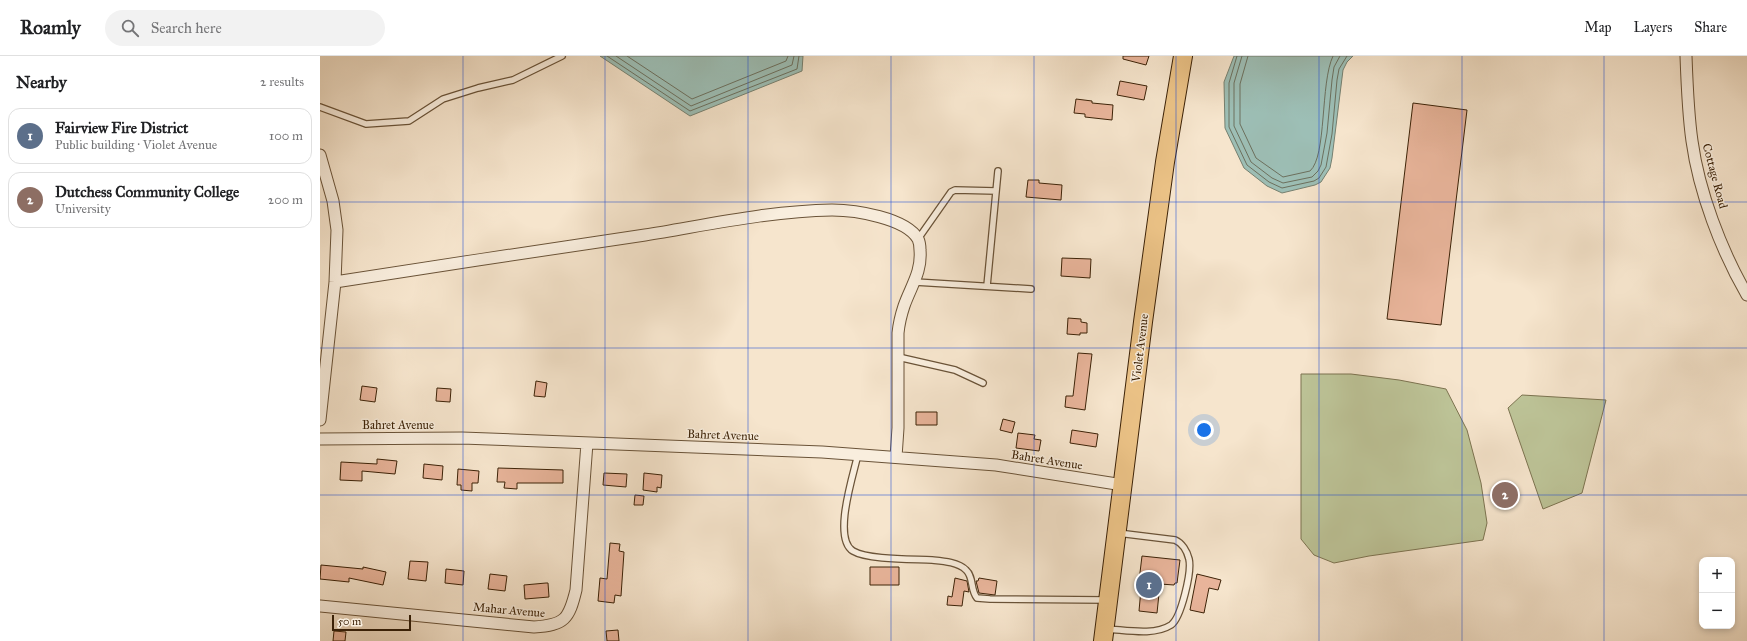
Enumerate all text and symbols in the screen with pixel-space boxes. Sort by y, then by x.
search box [105,10,385,46]
text: Roamly [20,16,81,39]
icon: search [119,17,141,39]
text: Search here [151,19,222,37]
text: Map [1584,19,1612,36]
text: Layers [1634,19,1672,36]
text: Share [1694,19,1727,36]
text: Nearby [16,72,67,93]
text: 2 results [260,74,304,90]
text: Fairview Fire District [55,119,188,137]
text: 1 [27,128,33,144]
text: 100 m [269,128,303,144]
text: Public building · Violet Avenue [55,137,217,153]
street label: Cottage Road [1699,142,1730,210]
text: Dutchess Community College [55,183,239,201]
text: 2 [27,192,33,208]
text: 200 m [268,192,303,208]
text: University [55,201,111,217]
street label: Violet Avenue [1129,313,1151,384]
street label: Bahret Avenue [362,418,434,432]
your location [1194,420,1214,440]
street label: Bahret Avenue [687,427,759,443]
street label: Bahret Avenue [1010,447,1084,473]
pin: 2 [1492,480,1518,510]
map controls [1699,557,1735,629]
button: + [1699,557,1735,593]
pin: 1 [1136,570,1162,600]
button: − [1699,593,1735,629]
street label: Mahar Avenue [472,600,546,620]
scale bar [332,613,411,632]
text: 50 m [338,615,361,628]

